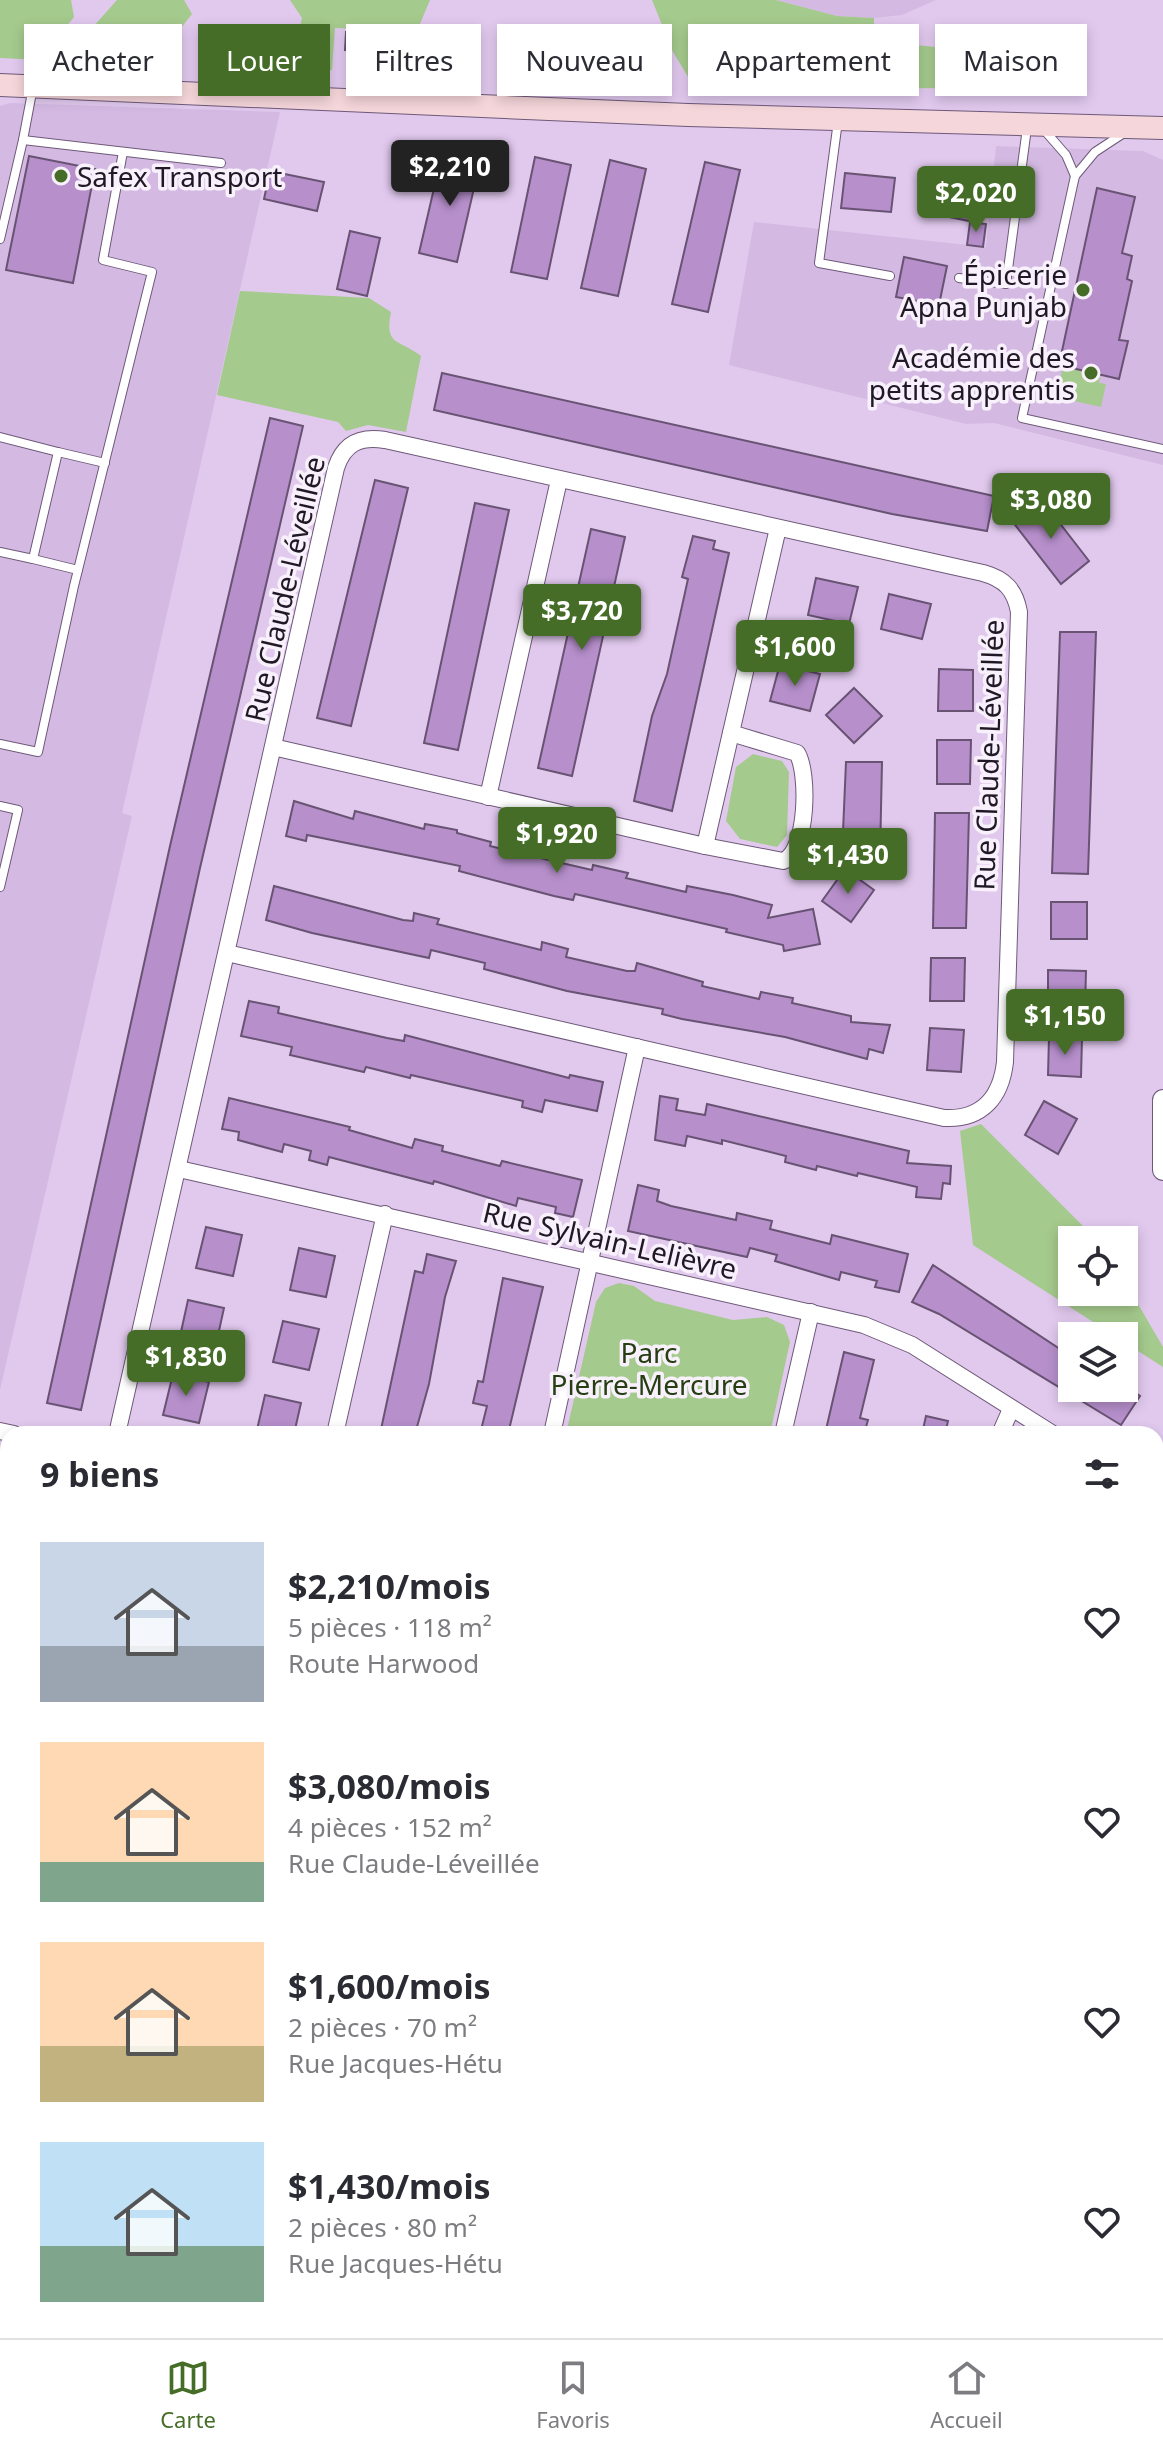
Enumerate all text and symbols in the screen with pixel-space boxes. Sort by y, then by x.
chip: Acheter [24,24,182,96]
chip: Louer [198,24,330,96]
chip: Filtres [346,24,481,96]
chip: Nouveau [497,24,672,96]
chip: Appartement [688,24,919,96]
chip: Maison [935,24,1087,96]
pin: $2,210 [385,140,515,208]
text: $2,210 [409,148,491,184]
place label: Safex Transport [77,157,282,195]
pin: $2,020 [911,166,1041,234]
marker: Safex Transport [52,167,70,185]
text: $2,020 [935,174,1017,210]
place label: Épicerie Apna Punjab [900,255,1067,325]
marker: Épicerie Apna Punjab [1074,281,1092,299]
place label: Académie des petits apprentis [869,338,1075,408]
marker: Académie des petits apprentis [1082,364,1100,382]
street label: Rue Claude-Léveillée [235,453,333,725]
pin: $3,080 [986,473,1116,541]
text: $3,080 [1010,481,1092,517]
pin: $3,720 [517,584,647,652]
text: $3,720 [541,592,623,628]
street label: Rue Claude-Léveillée [964,619,1012,891]
pin: $1,600 [730,620,860,688]
text: $1,600 [754,628,836,664]
pin: $1,920 [492,807,622,875]
text: $1,920 [516,815,598,851]
pin: $1,430 [783,828,913,896]
text: $1,430 [807,836,889,872]
pin: $1,150 [1000,989,1130,1057]
text: $1,150 [1024,997,1106,1033]
street label: Rue Sylvain-Lelièvre [479,1192,741,1288]
map controls [1058,1226,1138,1402]
button: locate [1058,1226,1138,1306]
button: layers [1058,1322,1138,1402]
pin: $1,830 [121,1330,251,1398]
park label: Parc Pierre-Mercure [550,1333,748,1403]
text: $1,830 [145,1338,227,1374]
text: 9 biens [40,1451,159,1497]
icon: filters [1080,1452,1124,1496]
text: $2,210/mois [288,1563,491,1609]
icon: home [104,1574,200,1670]
icon: heart [1080,1600,1124,1644]
text: 5 pièces · 118 m² [288,1609,492,1645]
text: Route Harwood [288,1645,479,1681]
text: $3,080/mois [288,1763,491,1809]
icon: home [104,1774,200,1870]
icon: heart [1080,1800,1124,1844]
text: 4 pièces · 152 m² [288,1809,492,1845]
text: Rue Claude-Léveillée [288,1845,540,1881]
text: $1,600/mois [288,1963,491,2009]
icon: home [104,1974,200,2070]
icon: heart [1080,2000,1124,2044]
text: 2 pièces · 70 m² [288,2009,477,2045]
text: Rue Jacques-Hétu [288,2045,503,2081]
text: $1,430/mois [288,2163,491,2209]
icon: home [104,2174,200,2270]
icon: heart [1080,2200,1124,2244]
text: 2 pièces · 80 m² [288,2209,477,2245]
text: Rue Jacques-Hétu [288,2245,503,2281]
tab: Carte [160,2356,216,2434]
tab: Favoris [536,2356,610,2434]
tab: Accueil [930,2356,1003,2434]

